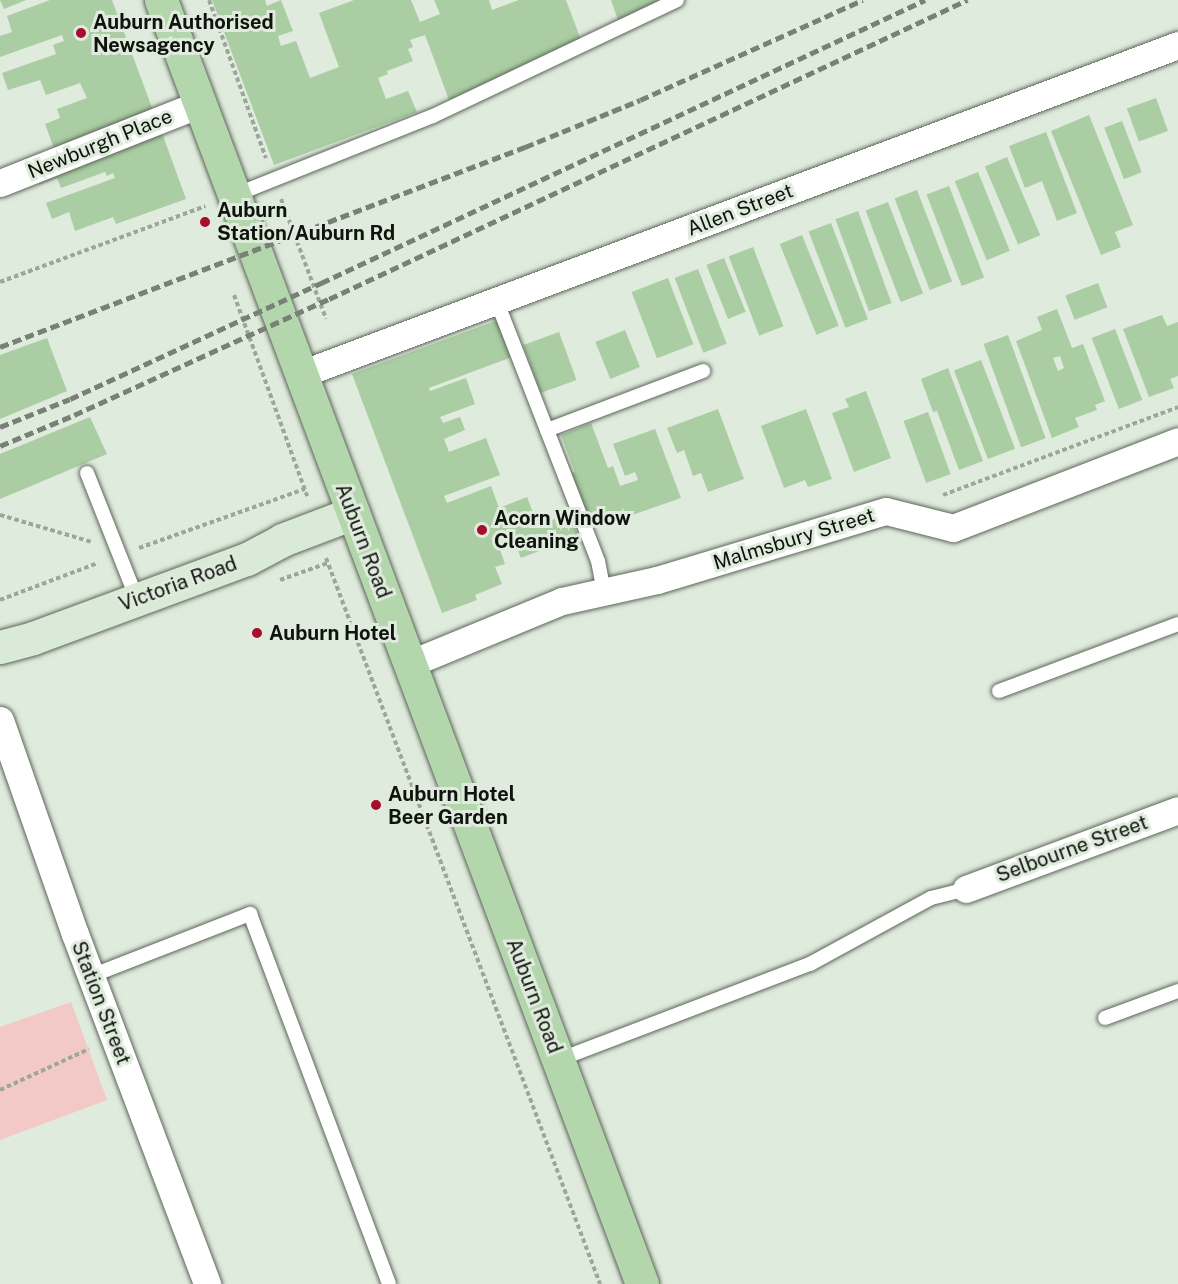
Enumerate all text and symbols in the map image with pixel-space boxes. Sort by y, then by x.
place label: Auburn Authorised Newsagency [93,10,274,57]
marker: Auburn Authorised Newsagency [74,26,88,40]
street label: Newburgh Place [24,104,176,184]
street label: Allen Street [684,179,796,241]
place label: Auburn Station/Auburn Rd [217,198,395,245]
marker: Auburn Station/Auburn Rd [198,215,212,229]
street label: Auburn Road [330,480,396,602]
street label: Malmsbury Street [710,503,878,575]
place label: Acorn Window Cleaning [494,506,631,553]
marker: Acorn Window Cleaning [475,523,489,537]
street label: Victoria Road [116,552,240,616]
place label: Auburn Hotel [269,621,396,645]
marker: Auburn Hotel [250,626,264,640]
place label: Auburn Hotel Beer Garden [388,782,515,829]
marker: Auburn Hotel Beer Garden [369,798,383,812]
street label: Selbourne Street [993,810,1151,888]
street label: Auburn Road [501,935,567,1057]
street label: Station Street [66,938,136,1068]

